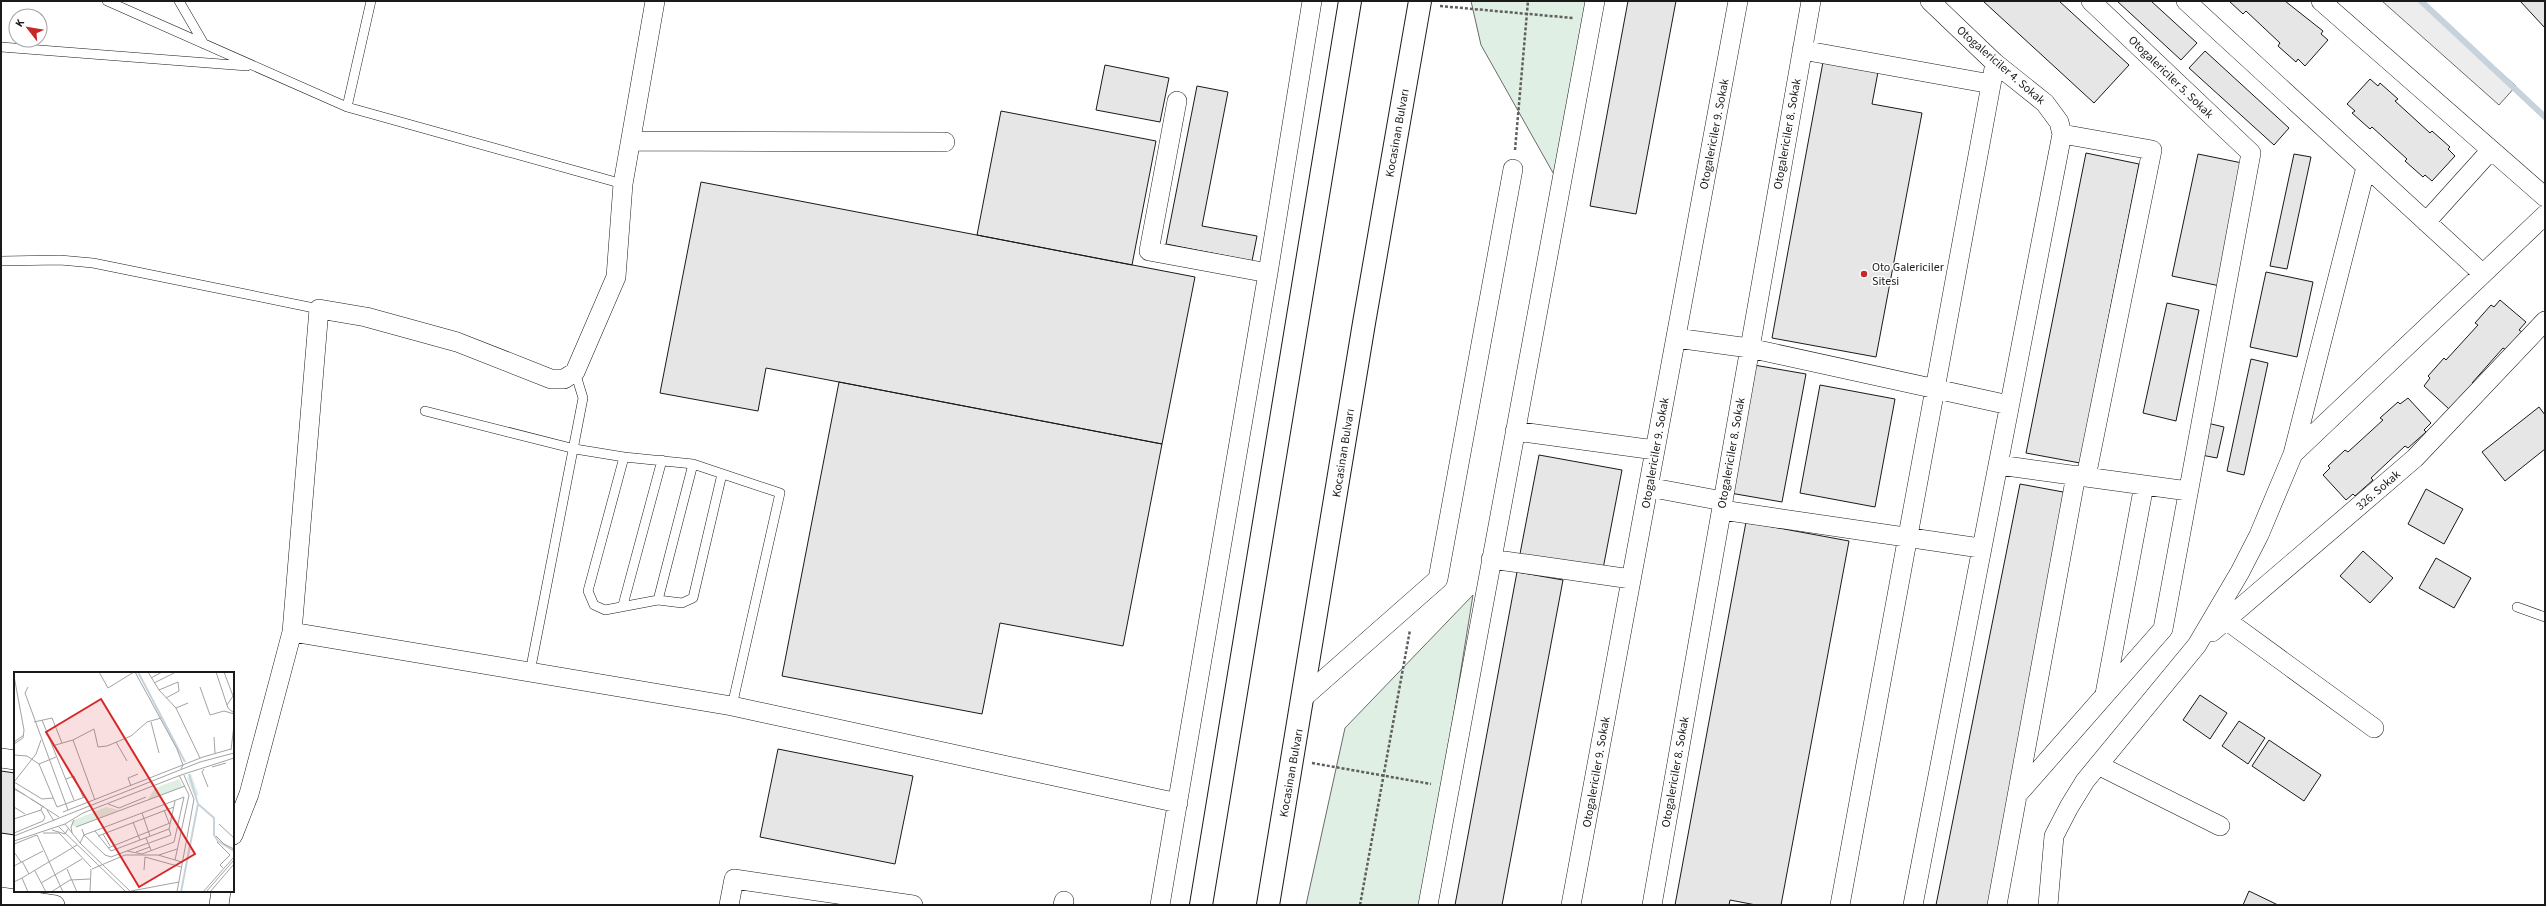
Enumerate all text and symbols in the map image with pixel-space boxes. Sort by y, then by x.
north arrow [8,8,48,48]
text: K [12,16,28,30]
street label: Otogalericiler 4. Sokak [1953,22,2049,109]
street label: Otogalericiler 5. Sokak [2124,32,2217,123]
street label: Otogalericiler 9. Sokak [1695,77,1734,191]
street label: Otogalericiler 8. Sokak [1769,77,1806,191]
street label: Kocasinan Bulvarı [1381,88,1414,179]
place label: Oto Galericiler Sitesi [1872,259,1945,290]
marker: Oto Galericiler Sitesi [1859,269,1869,279]
street label: Otogalericiler 9. Sokak [1637,396,1674,510]
street label: Otogalericiler 8. Sokak [1713,396,1750,510]
street label: Kocasinan Bulvarı [1328,408,1359,499]
street label: 326. Sokak [2352,466,2404,515]
inset map [14,672,234,892]
street label: Otogalericiler 9. Sokak [1578,715,1615,829]
street label: Otogalericiler 8. Sokak [1657,715,1694,829]
street label: Kocasinan Bulvarı [1275,728,1308,819]

